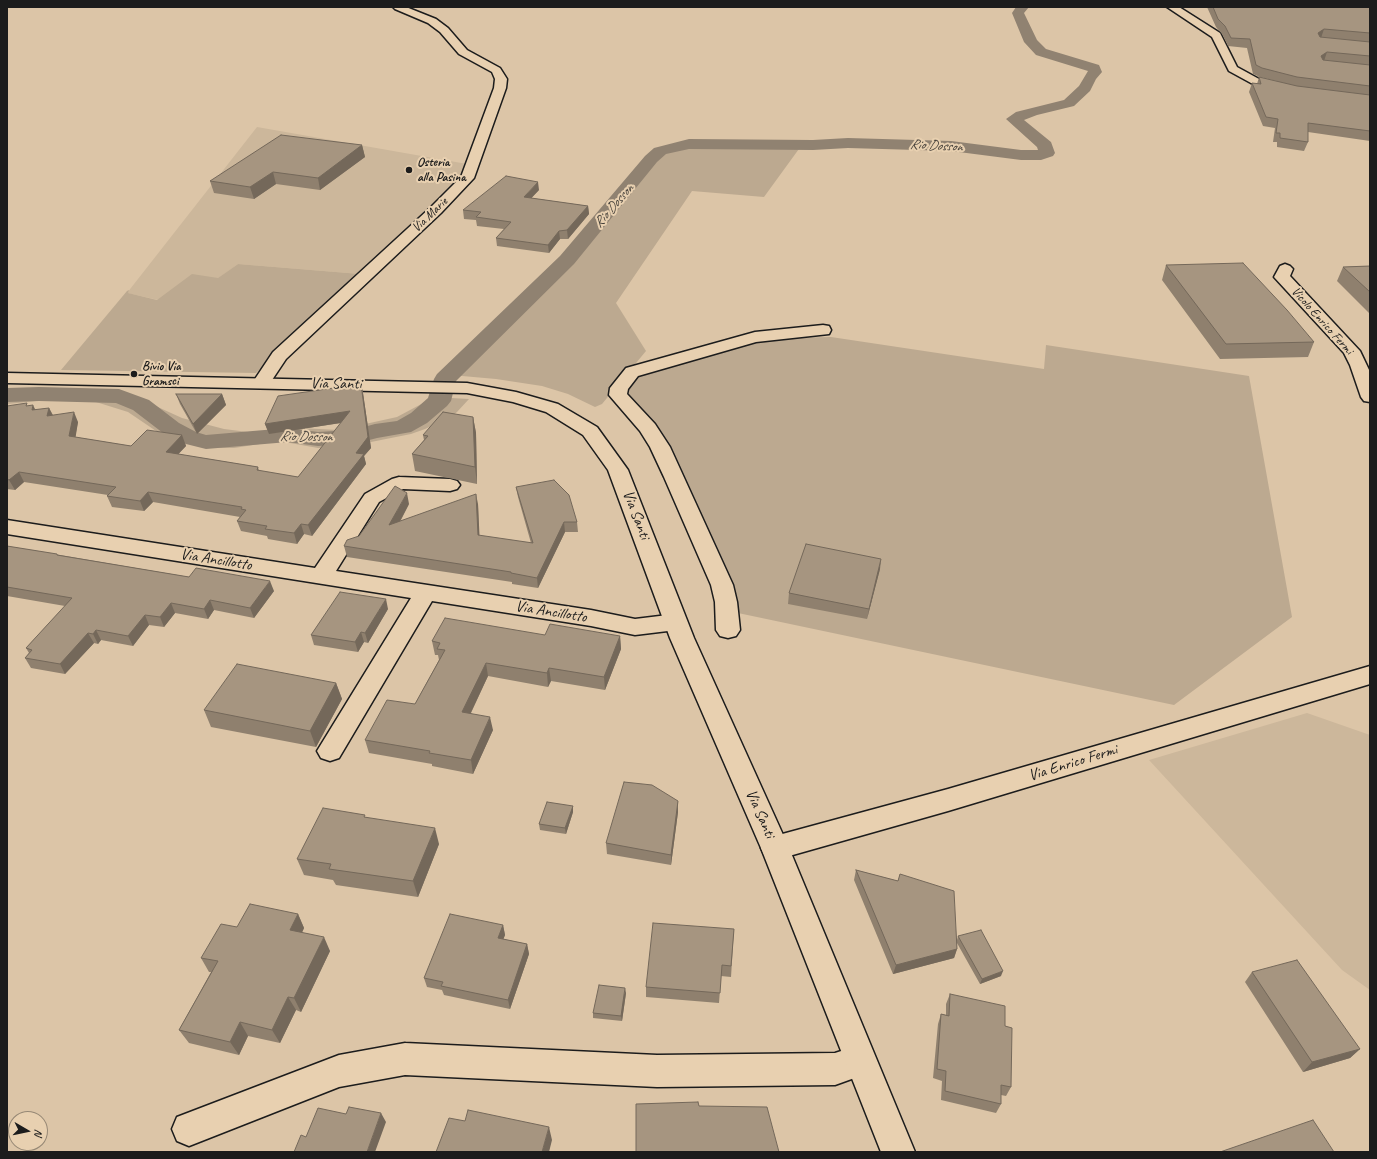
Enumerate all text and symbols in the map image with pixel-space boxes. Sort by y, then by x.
water label: Rio Dosson [909,136,963,156]
place label: Osteria alla Pasina [417,155,466,186]
marker: Osteria alla Pasina [404,165,414,175]
water label: Rio Dosson [590,181,638,231]
street label: Via Marie [409,194,451,236]
street label: Vicolo Enrico Fermi [1288,284,1356,358]
place label: Bivio Via Gramsci [142,359,181,390]
marker: Bivio Via Gramsci [129,369,139,379]
street label: Via Santi [310,374,362,394]
water label: Rio Dosson [280,428,332,446]
street label: Via Santi [618,488,654,542]
street label: Via Ancillotto [179,545,253,575]
street label: Via Ancillotto [514,597,588,627]
street label: Via Enrico Fermi [1026,740,1120,786]
street label: Via Santi [741,787,779,841]
north arrow [8,1111,48,1151]
text: N [31,1128,46,1137]

